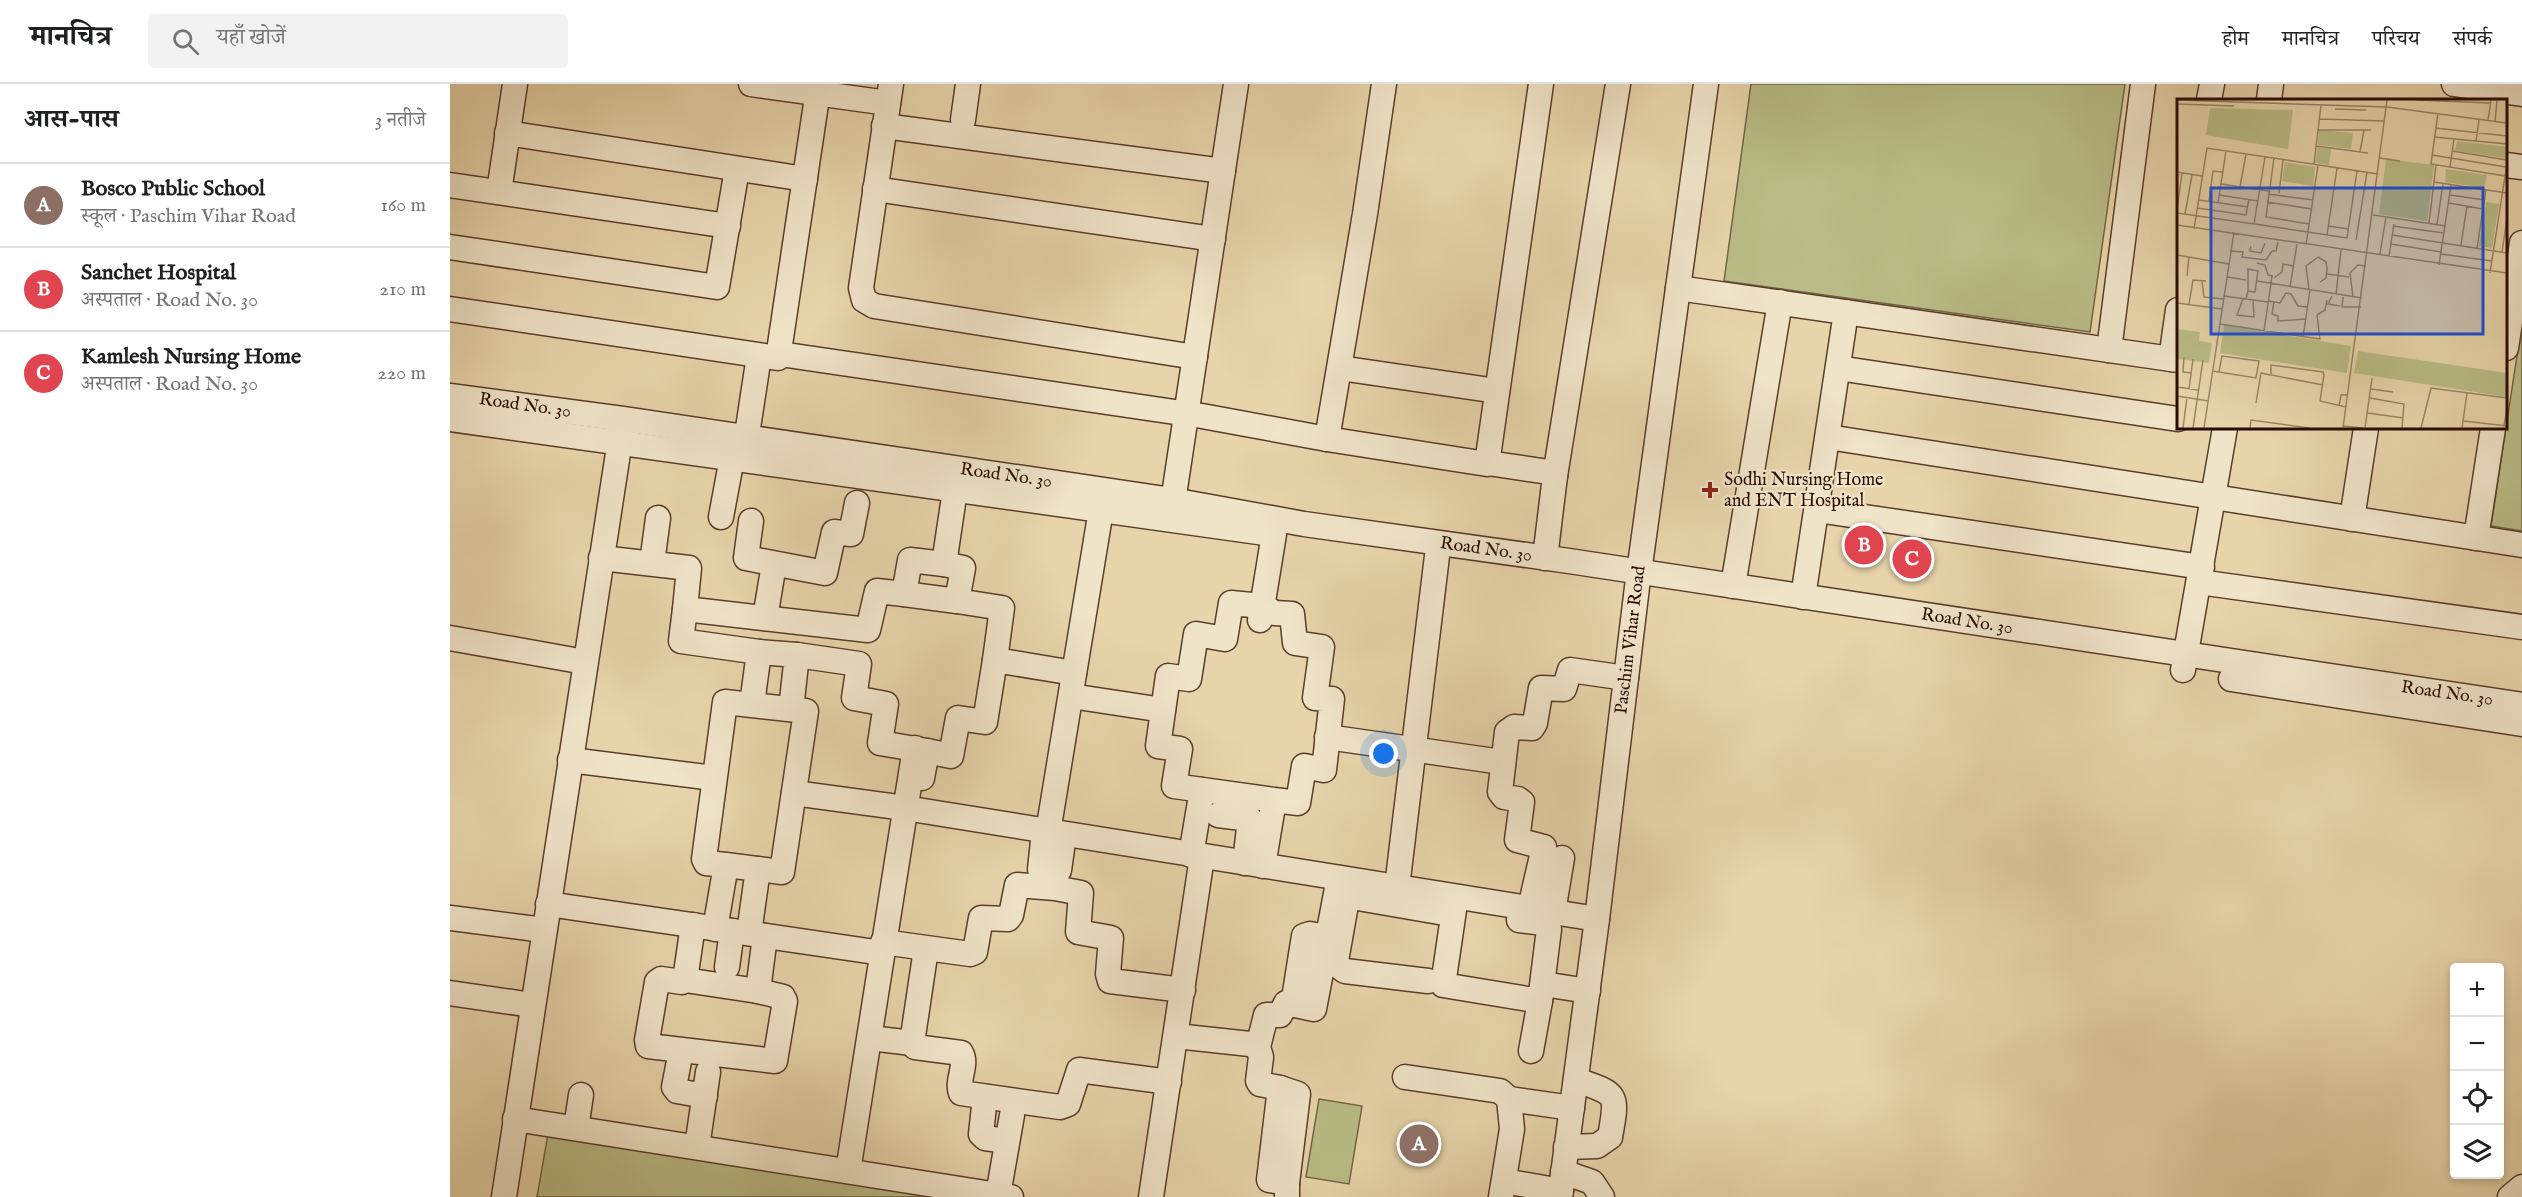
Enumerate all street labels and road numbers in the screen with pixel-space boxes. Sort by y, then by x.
street label: Road No. 30 [477,388,573,424]
street label: Road No. 30 [958,458,1054,494]
street label: Road No. 30 [1438,532,1534,568]
street label: Paschim Vihar Road [1610,564,1652,716]
street label: Road No. 30 [1919,603,2015,641]
street label: Road No. 30 [2399,676,2495,712]

